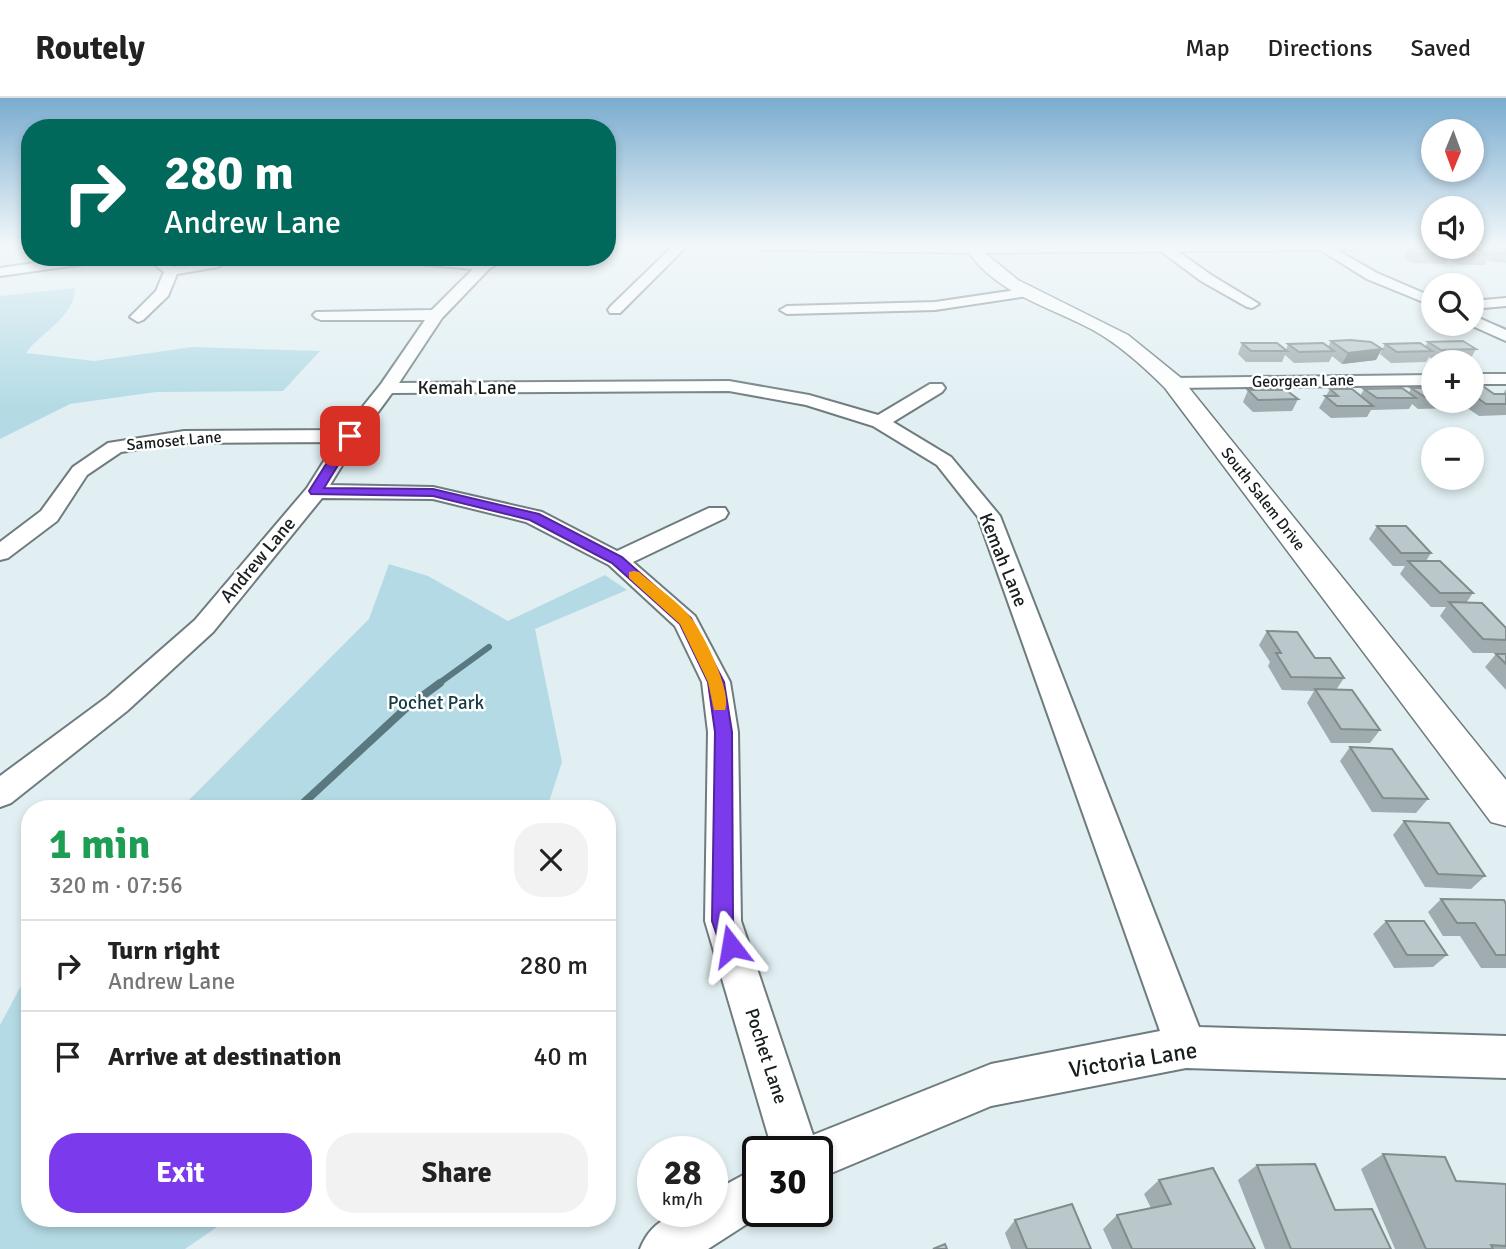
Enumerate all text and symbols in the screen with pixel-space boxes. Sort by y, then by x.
text: Routely [35,28,145,69]
text: Map [1185,33,1230,63]
text: Directions [1268,33,1373,63]
text: Saved [1411,33,1471,63]
north arrow [1421,119,1484,182]
map controls [1421,119,1484,490]
text: 280 m [164,143,294,203]
icon: right [49,147,140,238]
button: sound [1421,196,1484,259]
text: Andrew Lane [164,203,341,242]
button: search [1421,273,1484,336]
button: + [1421,350,1484,413]
street label: Georgean Lane [1252,370,1354,392]
street label: Kemah Lane [417,376,517,400]
pin [320,406,380,466]
icon: arrive [331,417,369,455]
street label: Samoset Lane [126,427,222,455]
button: − [1421,427,1484,490]
street label: South Salem Drive [1217,443,1309,555]
street label: Kemah Lane [973,510,1033,610]
street label: Andrew Lane [215,512,301,608]
park label: Pochet Park [388,691,485,715]
text: 1 min [49,819,150,870]
button: close [514,823,588,897]
text: 320 m · 07:56 [49,871,183,900]
position arrow [694,909,768,983]
text: Turn right [108,935,220,967]
icon: right [49,947,87,985]
text: 280 m [519,950,588,982]
text: Andrew Lane [108,967,235,996]
street label: Pochet Lane [739,1005,793,1107]
street label: Victoria Lane [1067,1036,1199,1084]
icon: arrive [49,1038,87,1076]
text: Arrive at destination [108,1041,341,1073]
text: 40 m [533,1041,588,1073]
button: Exit [49,1133,312,1213]
button: Share [326,1133,588,1213]
speed limit sign: 30 [742,1136,833,1227]
text: 28 [664,1151,701,1194]
text: km/h [662,1188,703,1210]

